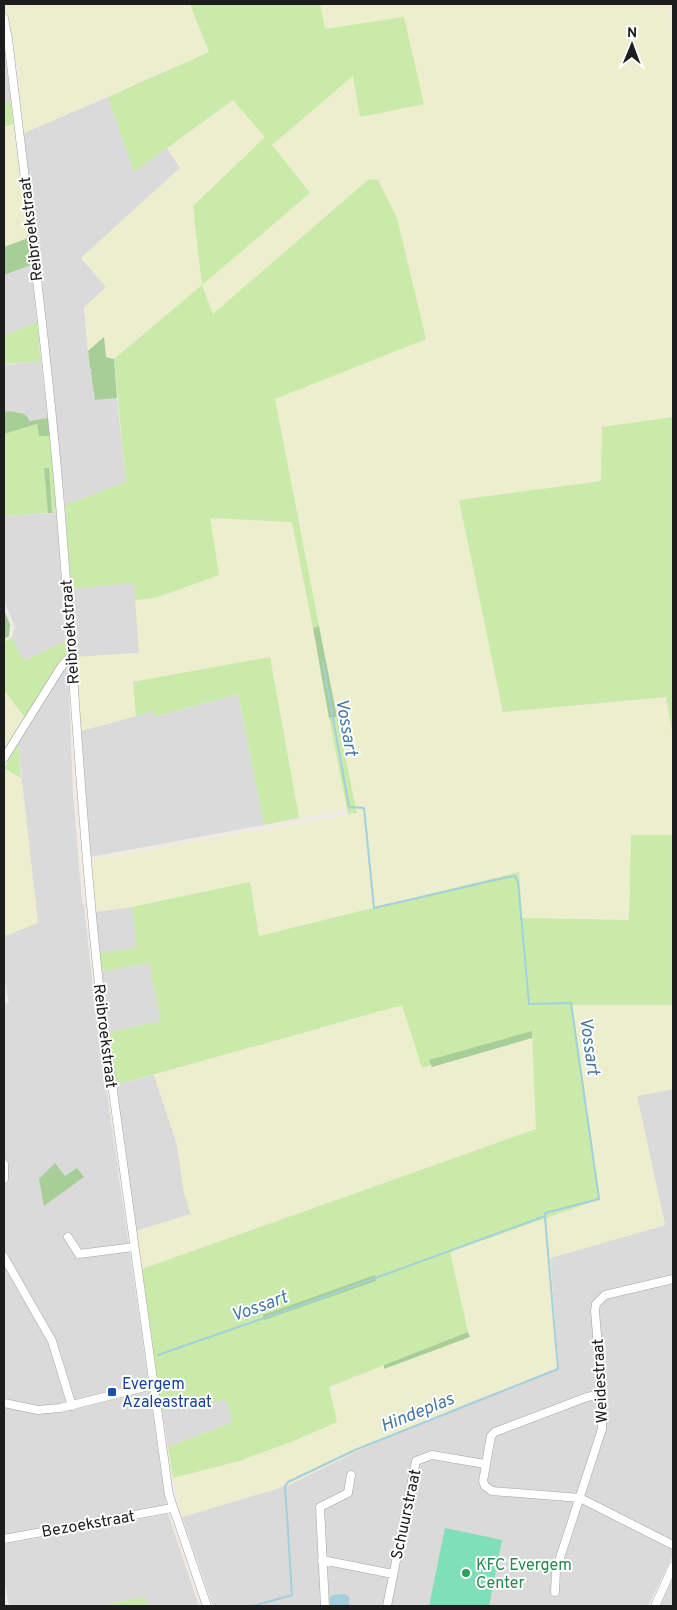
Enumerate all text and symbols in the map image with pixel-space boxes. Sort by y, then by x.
north arrow [607,20,657,70]
text: N [627,25,637,42]
street label: Reibroekstraat [16,175,48,282]
street label: Reibroekstraat [57,579,85,685]
water label: Vossart [329,697,362,759]
street label: Reibroekstraat [88,983,120,1090]
water label: Vossart [573,1016,604,1078]
water label: Vossart [228,1286,292,1328]
street label: Weidestraat [589,1338,613,1424]
place label: Evergem Azaleastraat [122,1375,212,1413]
marker: Evergem Azaleastraat [106,1386,118,1398]
water label: Hindeplas [377,1388,459,1439]
street label: Schuurstraat [388,1467,426,1561]
street label: Bezoekstraat [40,1507,137,1543]
place label: KFC Evergem Center [476,1556,572,1594]
marker: KFC Evergem Center [460,1567,472,1579]

